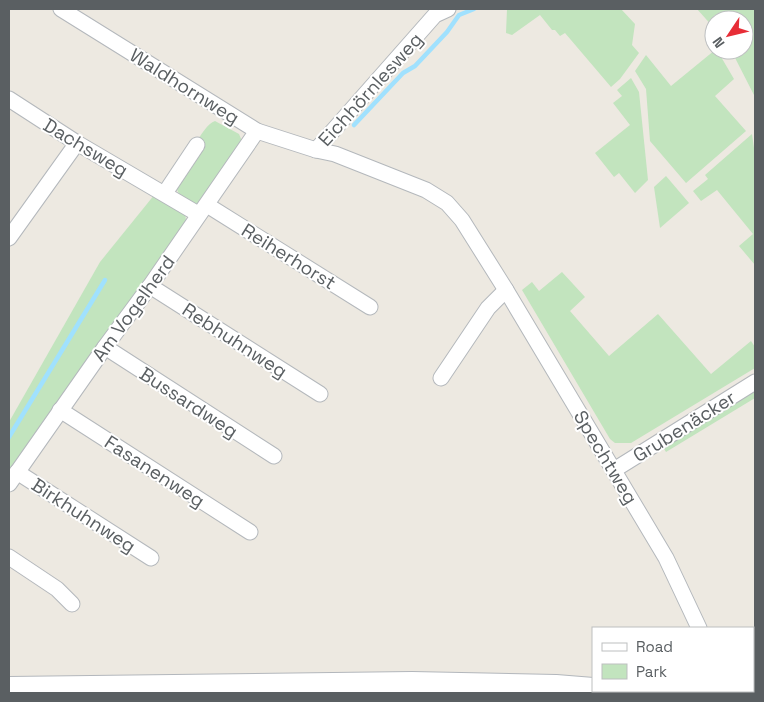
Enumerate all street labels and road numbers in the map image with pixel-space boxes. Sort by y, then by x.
street label: Eichhörnlesweg [313,27,428,152]
street label: Waldhornweg [125,43,244,130]
street label: Dachsweg [39,112,133,183]
street label: Reiherhorst [237,218,341,295]
street label: Am Vogelherd [86,250,180,367]
street label: Rebhuhnweg [177,297,292,384]
street label: Bussardweg [135,361,243,444]
street label: Grubenäcker [628,385,740,468]
street label: Spechtweg [568,406,643,509]
street label: Fasanenweg [100,430,210,513]
street label: Birkhuhnweg [27,472,141,558]

